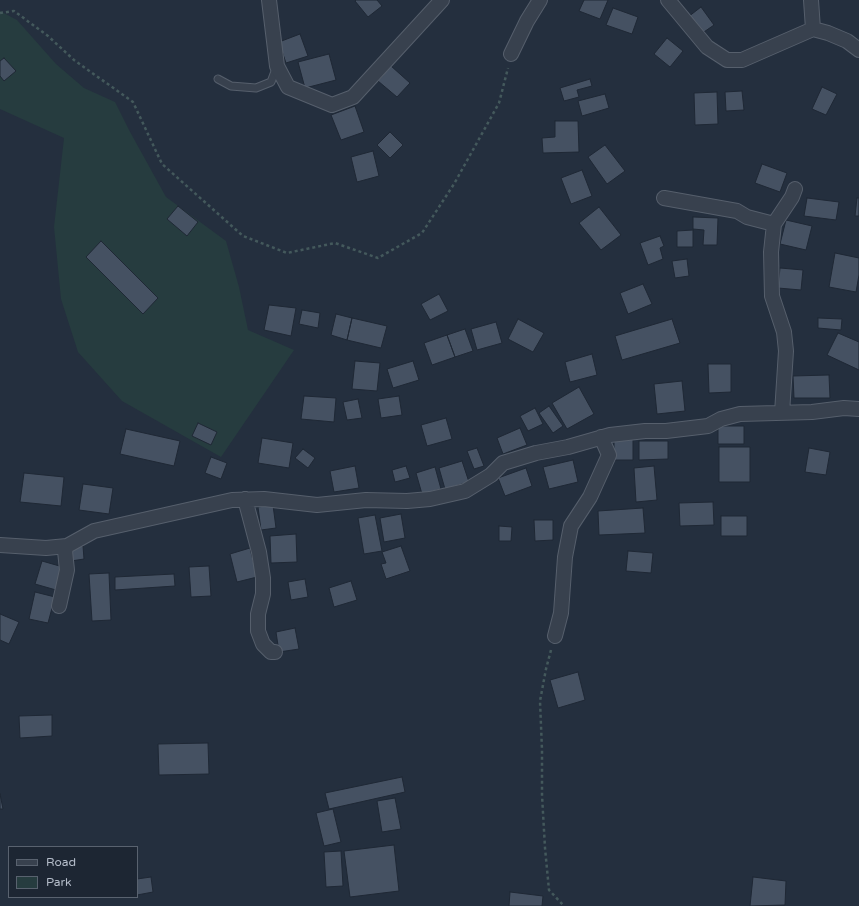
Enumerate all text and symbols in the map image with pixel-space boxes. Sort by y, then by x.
legend [8,846,138,898]
text: Road [46,855,76,869]
text: Park [46,875,72,889]

